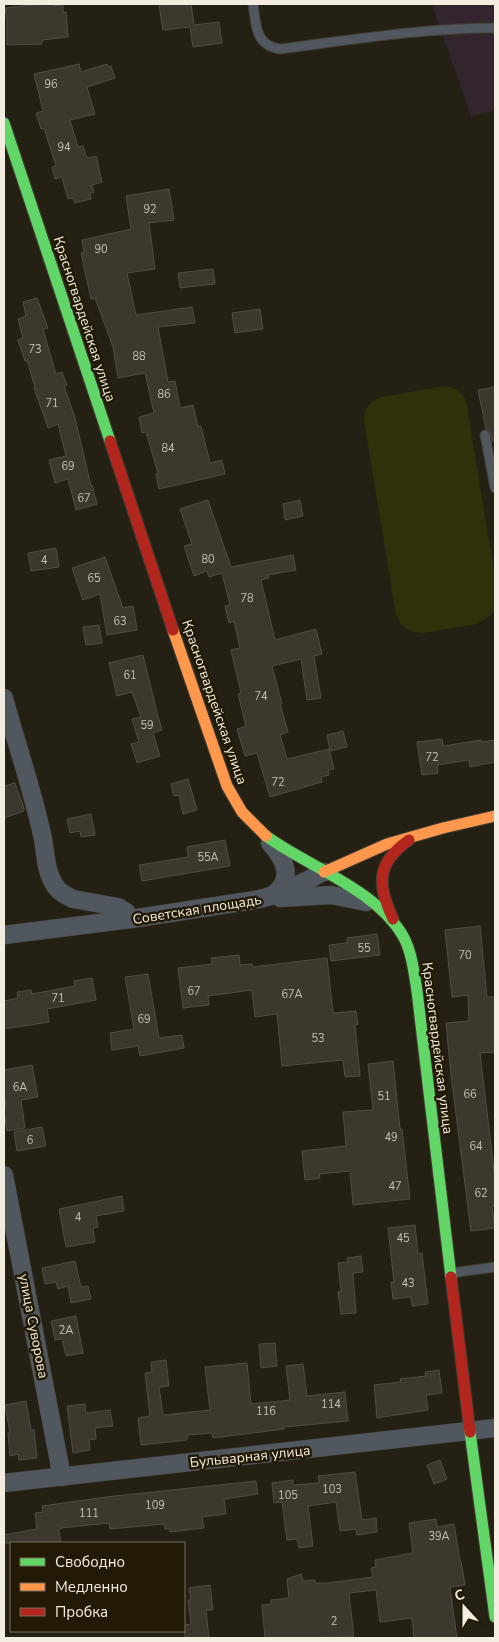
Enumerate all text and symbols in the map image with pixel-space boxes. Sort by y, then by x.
house number: 96 [44,77,58,92]
house number: 94 [57,140,71,155]
house number: 92 [143,202,157,217]
street label: Красногвардейская улица [49,234,120,404]
house number: 90 [94,242,108,257]
house number: 73 [28,342,42,357]
house number: 88 [132,349,146,364]
house number: 86 [157,387,171,402]
house number: 71 [45,396,59,411]
house number: 84 [161,441,175,456]
house number: 69 [61,459,75,474]
house number: 67 [77,491,91,506]
house number: 80 [201,552,215,567]
house number: 4 [41,553,48,568]
house number: 65 [87,571,101,586]
house number: 78 [240,591,254,606]
house number: 63 [113,614,127,629]
street label: Красногвардейская улица [177,617,252,787]
house number: 61 [123,668,137,683]
house number: 74 [254,689,268,704]
house number: 59 [140,718,154,733]
house number: 72 [425,750,439,765]
house number: 72 [271,775,285,790]
house number: 55А [197,850,219,865]
street label: Советская площадь [131,890,263,929]
house number: 55 [357,941,371,956]
house number: 70 [458,948,472,963]
street label: Красногвардейская улица [418,961,457,1135]
house number: 67 [187,984,201,999]
house number: 67А [281,987,303,1002]
house number: 71 [51,991,65,1006]
house number: 69 [137,1012,151,1027]
house number: 53 [311,1031,325,1046]
house number: 6А [13,1080,27,1095]
house number: 66 [463,1087,477,1102]
house number: 51 [377,1089,391,1104]
house number: 49 [384,1130,398,1145]
house number: 6 [27,1133,34,1148]
house number: 64 [469,1139,483,1154]
house number: 47 [388,1179,402,1194]
house number: 62 [474,1186,488,1201]
house number: 4 [75,1210,82,1225]
house number: 45 [396,1231,410,1246]
street label: улица Суворова [14,1272,53,1380]
house number: 43 [401,1276,415,1291]
house number: 2А [59,1323,73,1338]
house number: 114 [321,1397,341,1412]
house number: 116 [256,1404,276,1419]
street label: Бульварная улица [189,1441,311,1472]
house number: 103 [322,1482,342,1497]
house number: 105 [278,1488,298,1503]
house number: 109 [145,1498,165,1513]
house number: 111 [79,1506,99,1521]
house number: 39А [428,1529,450,1544]
legend [10,1542,185,1632]
text: Свободно [55,1552,125,1572]
text: Медленно [55,1577,128,1597]
north arrow [439,1582,489,1632]
text: С [452,1585,468,1606]
text: Пробка [55,1602,108,1622]
house number: 2 [331,1614,337,1629]

